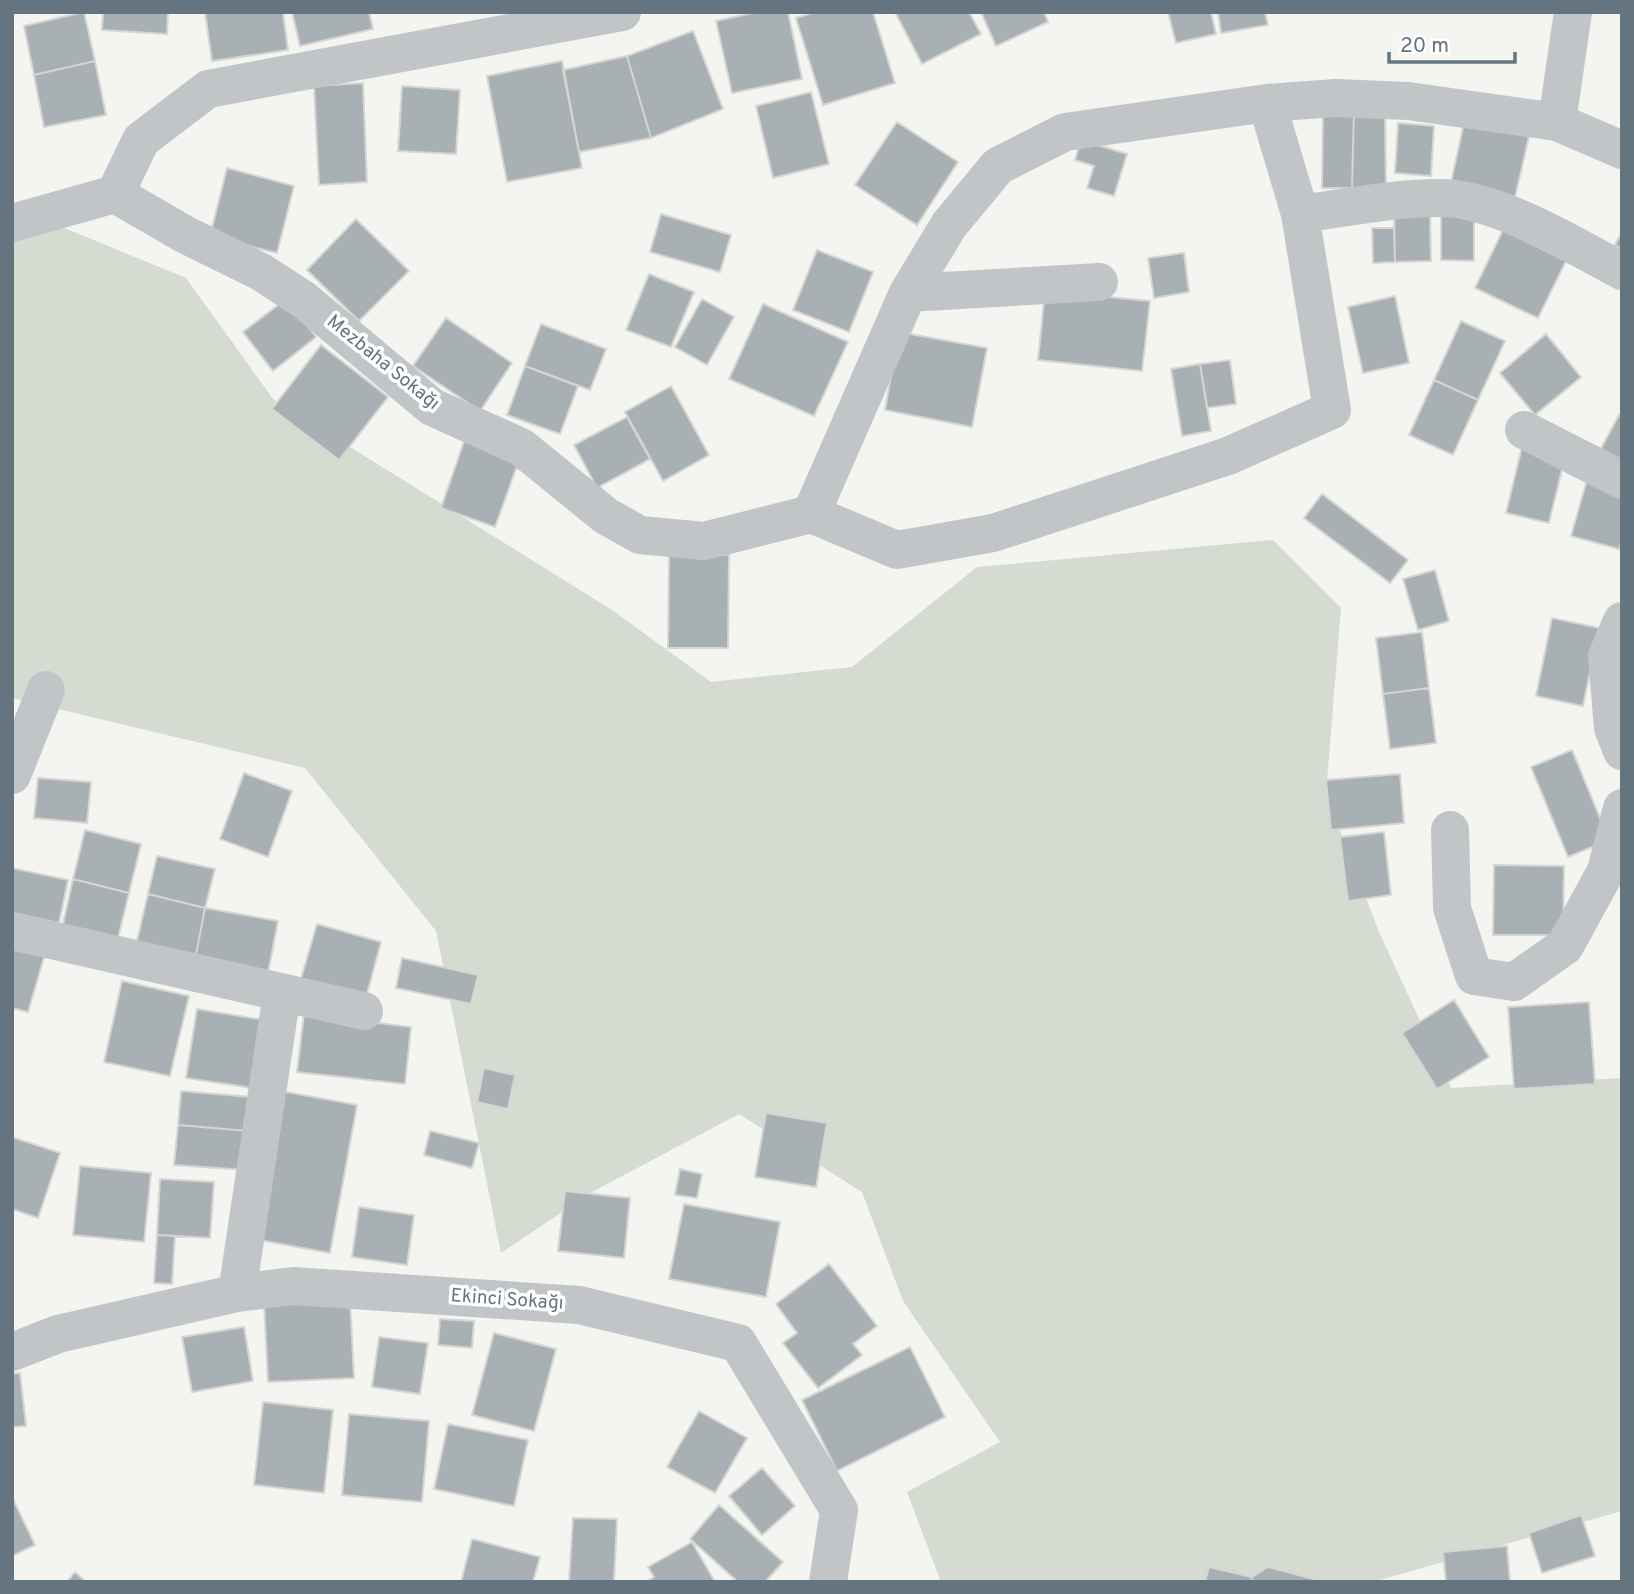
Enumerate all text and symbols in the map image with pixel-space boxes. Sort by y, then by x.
scale bar [1389,21,1515,65]
text: 20 m [1400,33,1449,60]
street label: Mezbaha Sokağı [322,310,444,416]
street label: Ekinci Sokağı [450,1284,564,1316]

